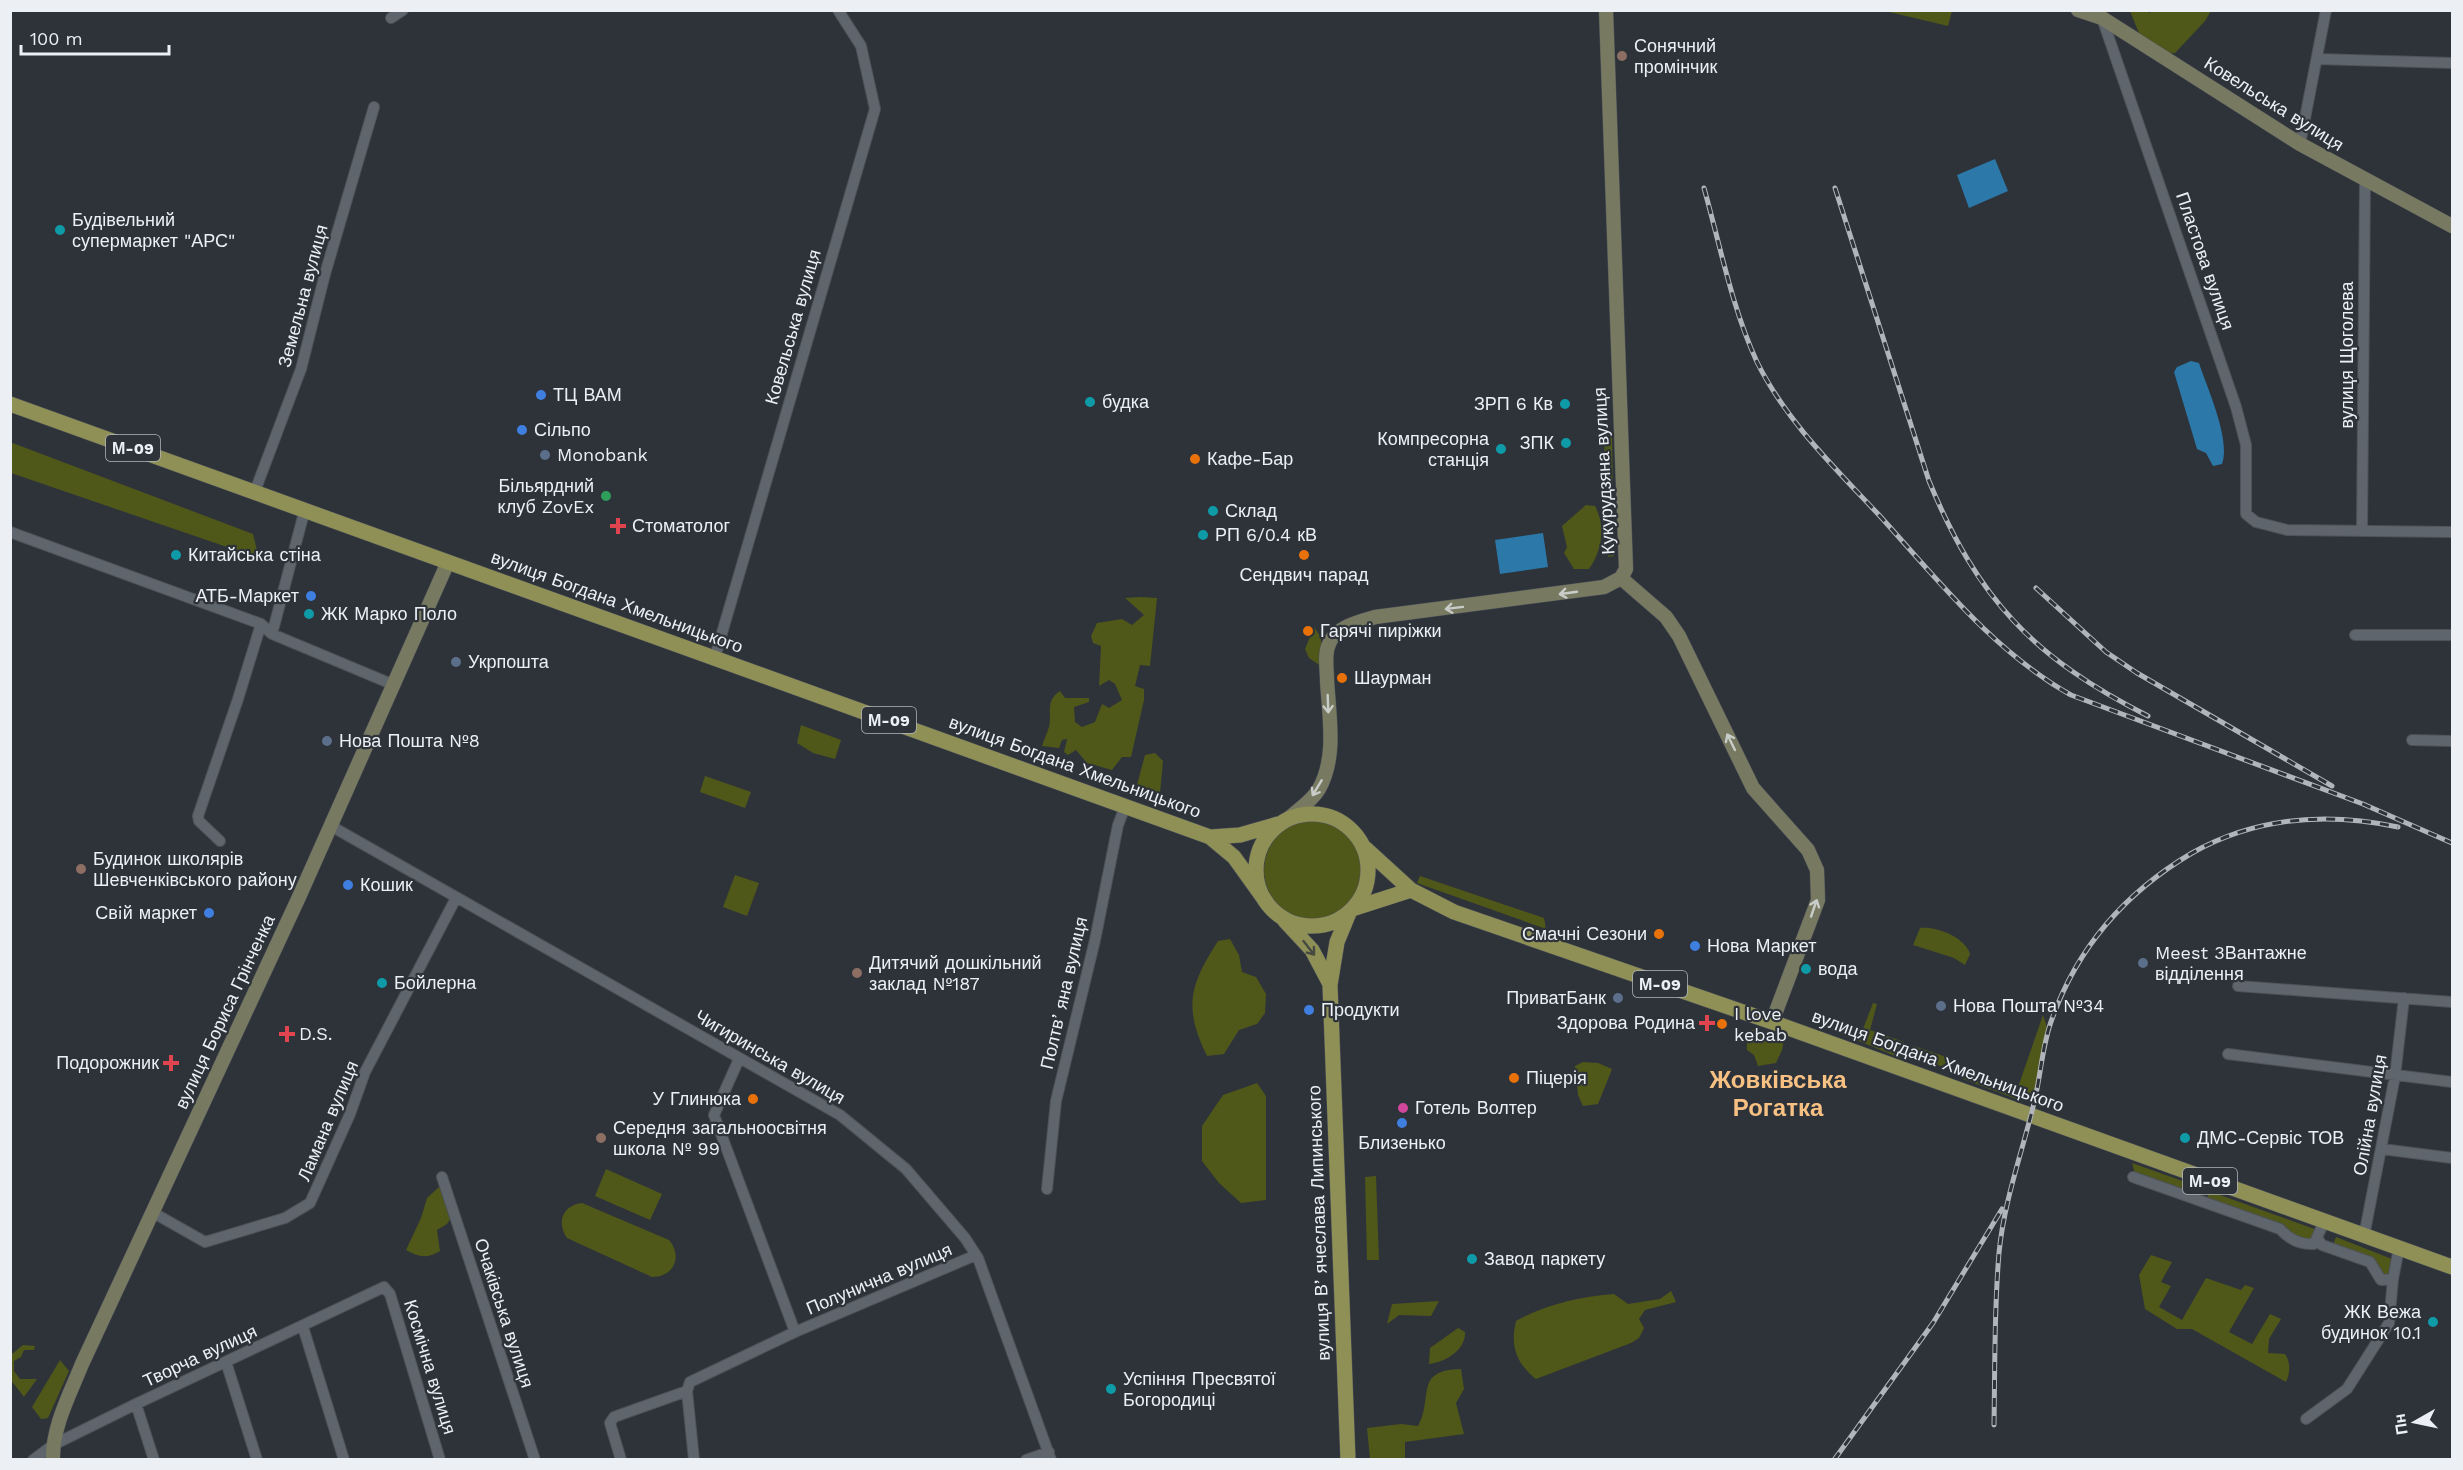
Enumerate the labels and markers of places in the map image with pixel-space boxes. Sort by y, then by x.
place label: Сонячний промінчик [1634,35,1718,77]
marker: Сонячний промінчик [1615,49,1629,63]
place label: Будівельний супермаркет "АРС" [72,209,235,251]
marker: Будівельний супермаркет "АРС" [53,223,67,237]
place label: ТЦ ВАМ [553,384,622,405]
marker: ТЦ ВАМ [534,388,548,402]
place label: будка [1102,391,1150,412]
place label: ЗРП 6 Кв [1474,393,1553,414]
marker: будка [1083,395,1097,409]
marker: ЗРП 6 Кв [1558,397,1572,411]
place label: Сільпо [534,419,591,440]
marker: Сільпо [515,423,529,437]
place label: Компресорна станція [1377,428,1490,470]
place label: ЗПК [1520,432,1555,453]
marker: ЗПК [1559,436,1573,450]
marker: Компресорна станція [1494,442,1508,456]
place label: Monobank [557,444,648,465]
marker: Monobank [538,448,552,462]
place label: Кафе-Бар [1207,448,1293,469]
marker: Кафе-Бар [1188,452,1202,466]
place label: Більярдний клуб ZovEx [498,475,594,517]
marker: Більярдний клуб ZovEx [599,489,613,503]
place label: Склад [1225,500,1278,521]
marker: Склад [1206,504,1220,518]
place label: Стоматолог [632,515,730,536]
marker: Стоматолог [609,517,627,535]
place label: РП 6/0.4 кВ [1215,524,1317,545]
marker: РП 6/0.4 кВ [1196,528,1210,542]
place label: Китайська стіна [188,544,322,565]
marker: Китайська стіна [169,548,183,562]
marker: Сендвич парад [1297,548,1311,562]
place label: Сендвич парад [1240,564,1369,585]
place label: АТБ-Маркет [195,585,299,606]
marker: АТБ-Маркет [304,589,318,603]
place label: ЖК Марко Поло [321,603,457,624]
marker: ЖК Марко Поло [302,607,316,621]
place label: Гарячі пиріжки [1320,620,1442,641]
marker: Гарячі пиріжки [1301,624,1315,638]
place label: Укрпошта [468,651,550,672]
marker: Укрпошта [449,655,463,669]
place label: Шаурман [1354,667,1431,688]
marker: Шаурман [1335,671,1349,685]
place label: Нова Пошта №8 [339,730,480,751]
marker: Нова Пошта №8 [320,734,334,748]
place label: Будинок школярів Шевченківського району [93,848,297,890]
marker: Будинок школярів Шевченківського району [74,862,88,876]
place label: Кошик [360,874,413,895]
marker: Кошик [341,878,355,892]
place label: Свiй маркет [95,902,197,923]
marker: Свiй маркет [202,906,216,920]
place label: Смачні Сезони [1522,923,1647,944]
marker: Смачні Сезони [1652,927,1666,941]
place label: Нова Маркет [1707,935,1816,956]
marker: Нова Маркет [1688,939,1702,953]
place label: Meest 3Вантажне відділення [2155,942,2307,984]
place label: Дитячий дошкільний заклад №187 [869,952,1042,994]
marker: Meest 3Вантажне відділення [2136,956,2150,970]
place label: вода [1818,958,1858,979]
marker: вода [1799,962,1813,976]
marker: Дитячий дошкільний заклад №187 [850,966,864,980]
place label: Бойлерна [394,972,477,993]
marker: Бойлерна [375,976,389,990]
place label: ПриватБанк [1506,987,1606,1008]
marker: ПриватБанк [1611,991,1625,1005]
place label: Нова Пошта №34 [1953,995,2104,1016]
place label: Продукти [1321,999,1399,1020]
marker: Нова Пошта №34 [1934,999,1948,1013]
marker: Продукти [1302,1003,1316,1017]
place label: I love kebab [1734,1003,1787,1045]
place label: Здорова Родина [1557,1012,1696,1033]
marker: Здорова Родина [1700,1016,1714,1030]
marker: I love kebab [1715,1017,1729,1031]
place label: D.S. [299,1023,333,1044]
marker: D.S. [280,1027,294,1041]
place label: Подорожник [56,1052,159,1073]
marker: Подорожник [164,1056,178,1070]
place label: Піцерія [1526,1067,1587,1088]
marker: Піцерія [1507,1071,1521,1085]
place label: У Глинюка [652,1088,742,1109]
marker: У Глинюка [746,1092,760,1106]
place label: Готель Волтер [1415,1097,1537,1118]
marker: Готель Волтер [1396,1101,1410,1115]
marker: Близенько [1395,1116,1409,1130]
place label: Середня загальноосвітня школа № 99 [613,1117,827,1159]
place label: ДМС-Сервіс ТОВ [2197,1127,2344,1148]
marker: Середня загальноосвітня школа № 99 [594,1131,608,1145]
marker: ДМС-Сервіс ТОВ [2178,1131,2192,1145]
place label: Близенько [1358,1132,1446,1153]
place label: Завод паркету [1484,1248,1605,1269]
marker: Завод паркету [1465,1252,1479,1266]
place label: ЖК Вежа будинок 10.1 [2321,1301,2422,1343]
marker: ЖК Вежа будинок 10.1 [2426,1315,2440,1329]
place label: Успіння Пресвятої Богородиці [1123,1368,1276,1410]
marker: Успіння Пресвятої Богородиці [1104,1382,1118,1396]

